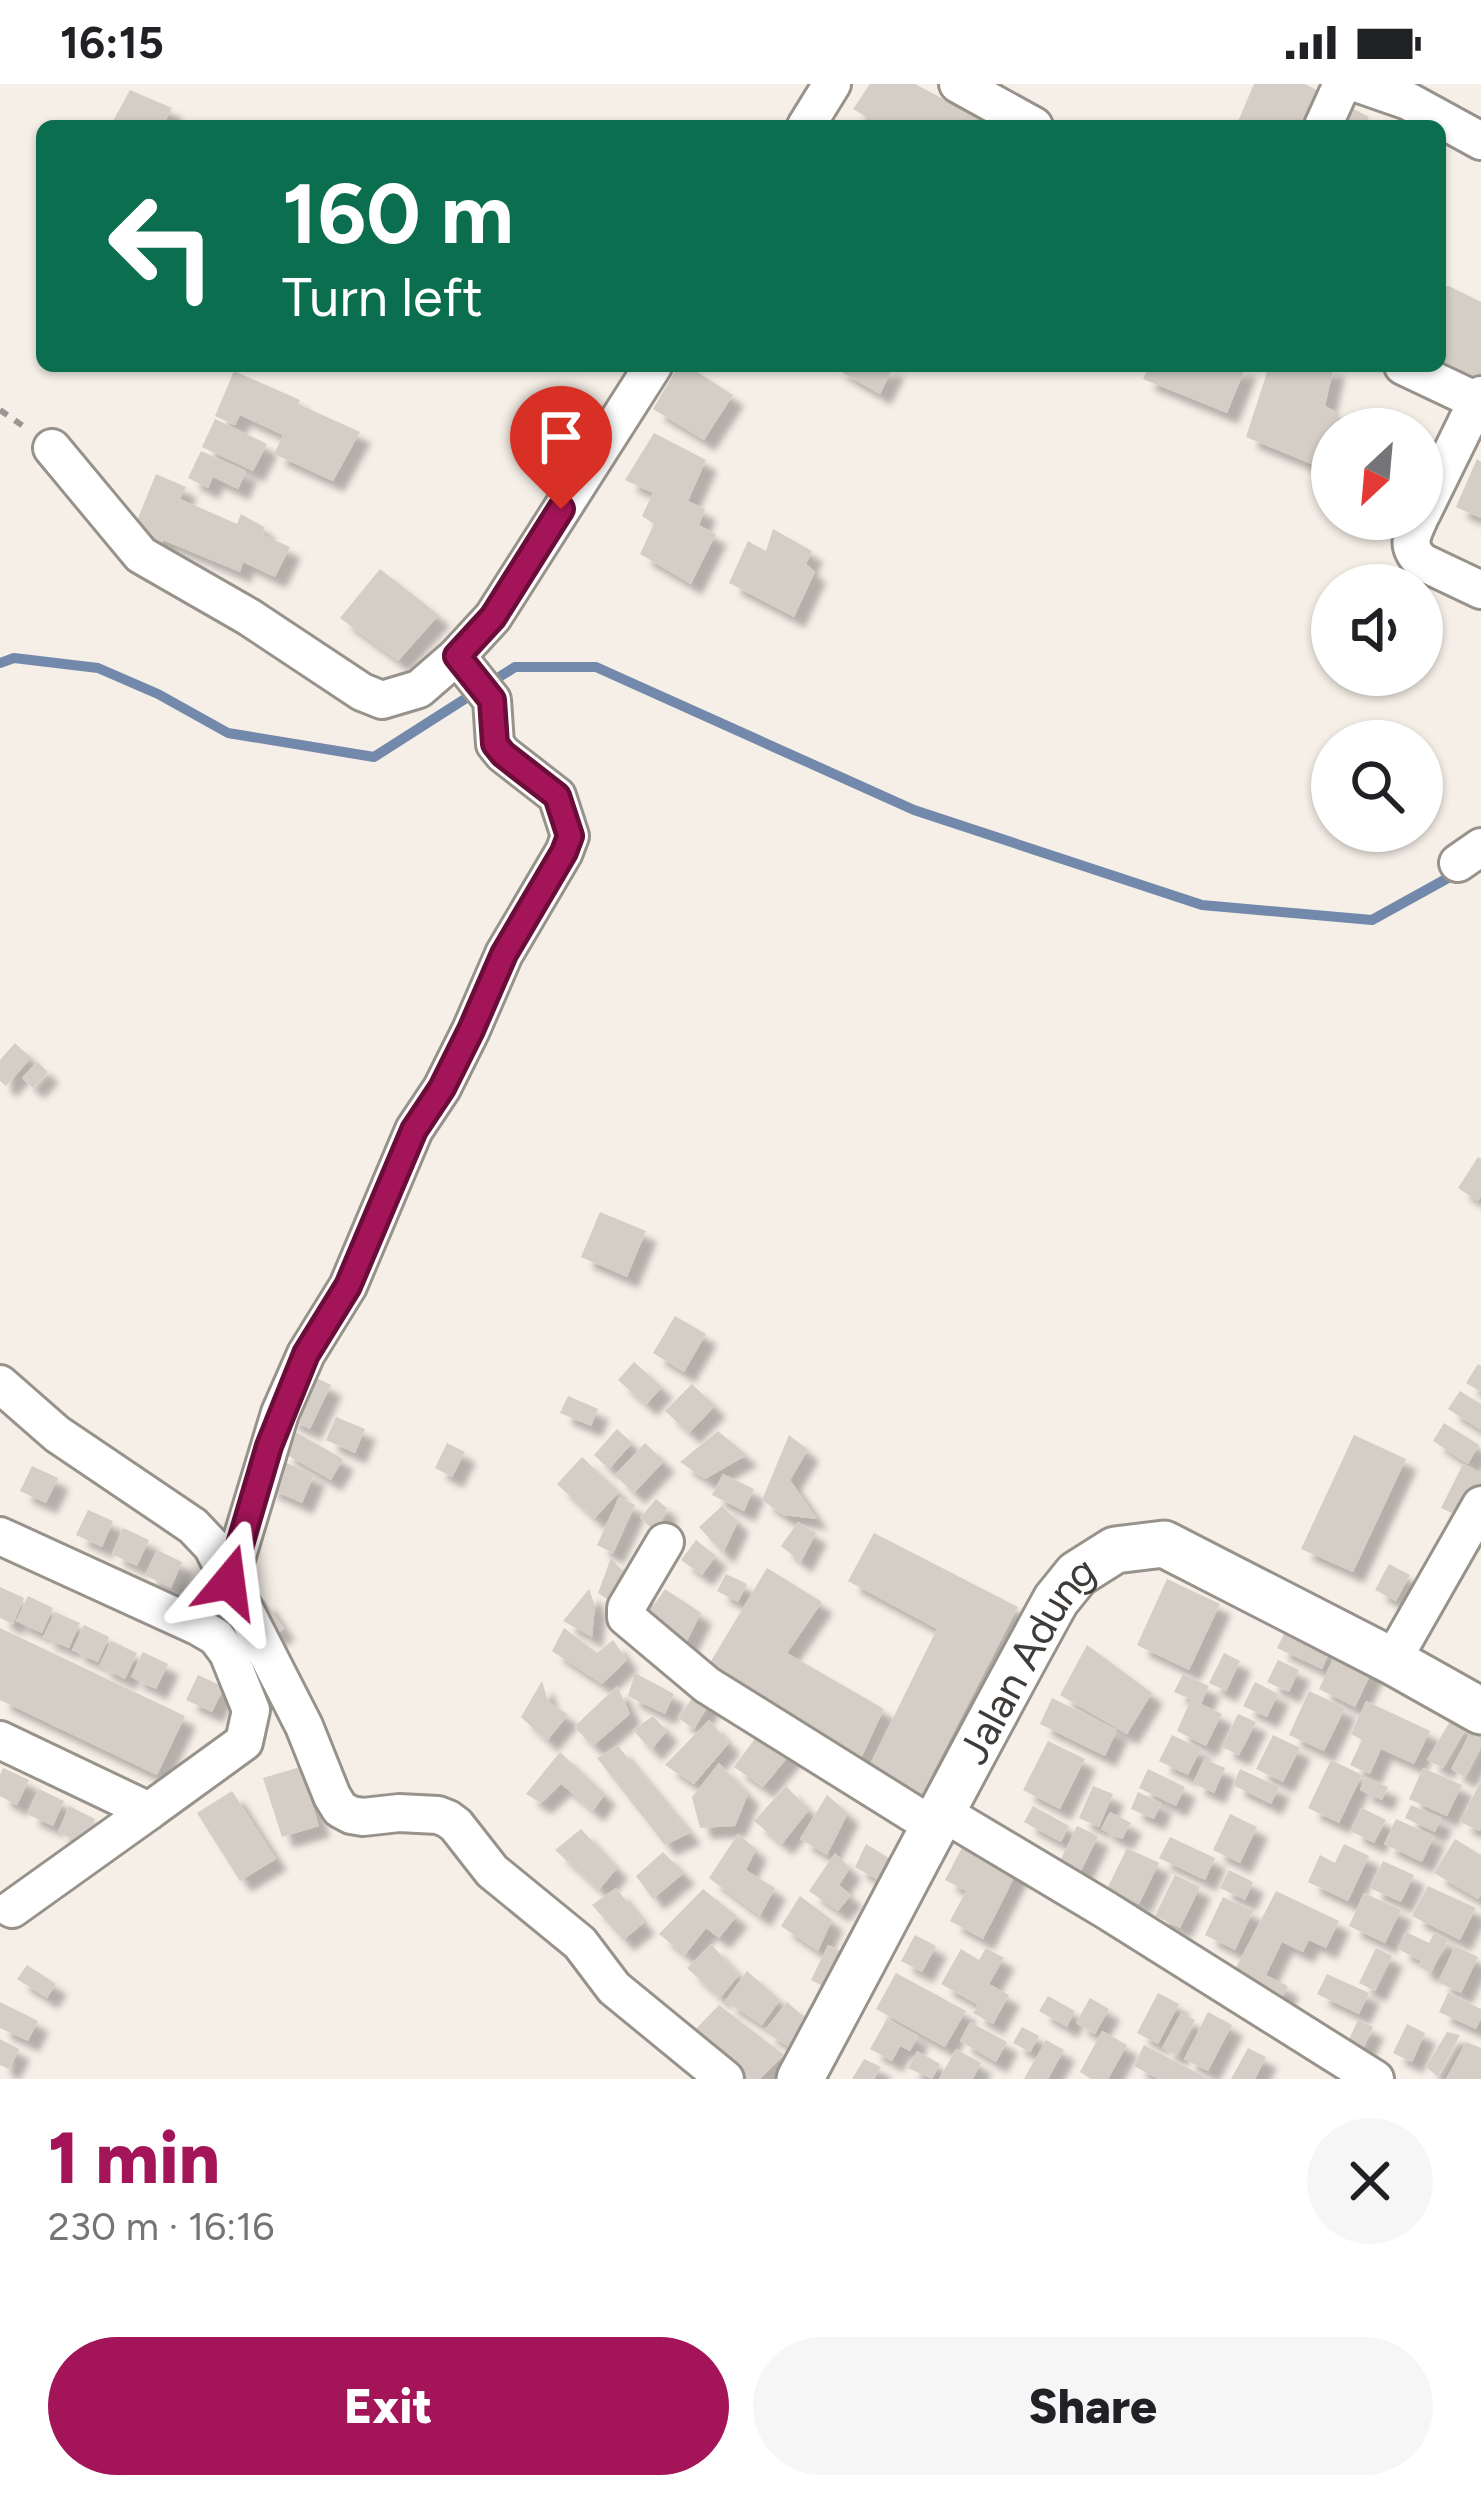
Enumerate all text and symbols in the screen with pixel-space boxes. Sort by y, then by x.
text: 16:15 [60,15,164,69]
text: 160 m [282,163,514,264]
icon: left [84,168,240,324]
text: Turn left [282,265,483,330]
pin [510,386,612,509]
icon: arrive [528,404,594,470]
north arrow [1311,408,1443,540]
map controls [1311,408,1443,852]
button: sound [1311,564,1443,696]
button: search [1311,720,1443,852]
position arrow [166,1519,292,1645]
street label: Jalan Adung [947,1544,1105,1772]
text: 1 min [48,2115,220,2201]
button: close [1307,2118,1433,2244]
text: 230 m · 16:16 [48,2203,274,2250]
button: Exit [48,2337,729,2475]
button: Share [753,2337,1433,2475]

